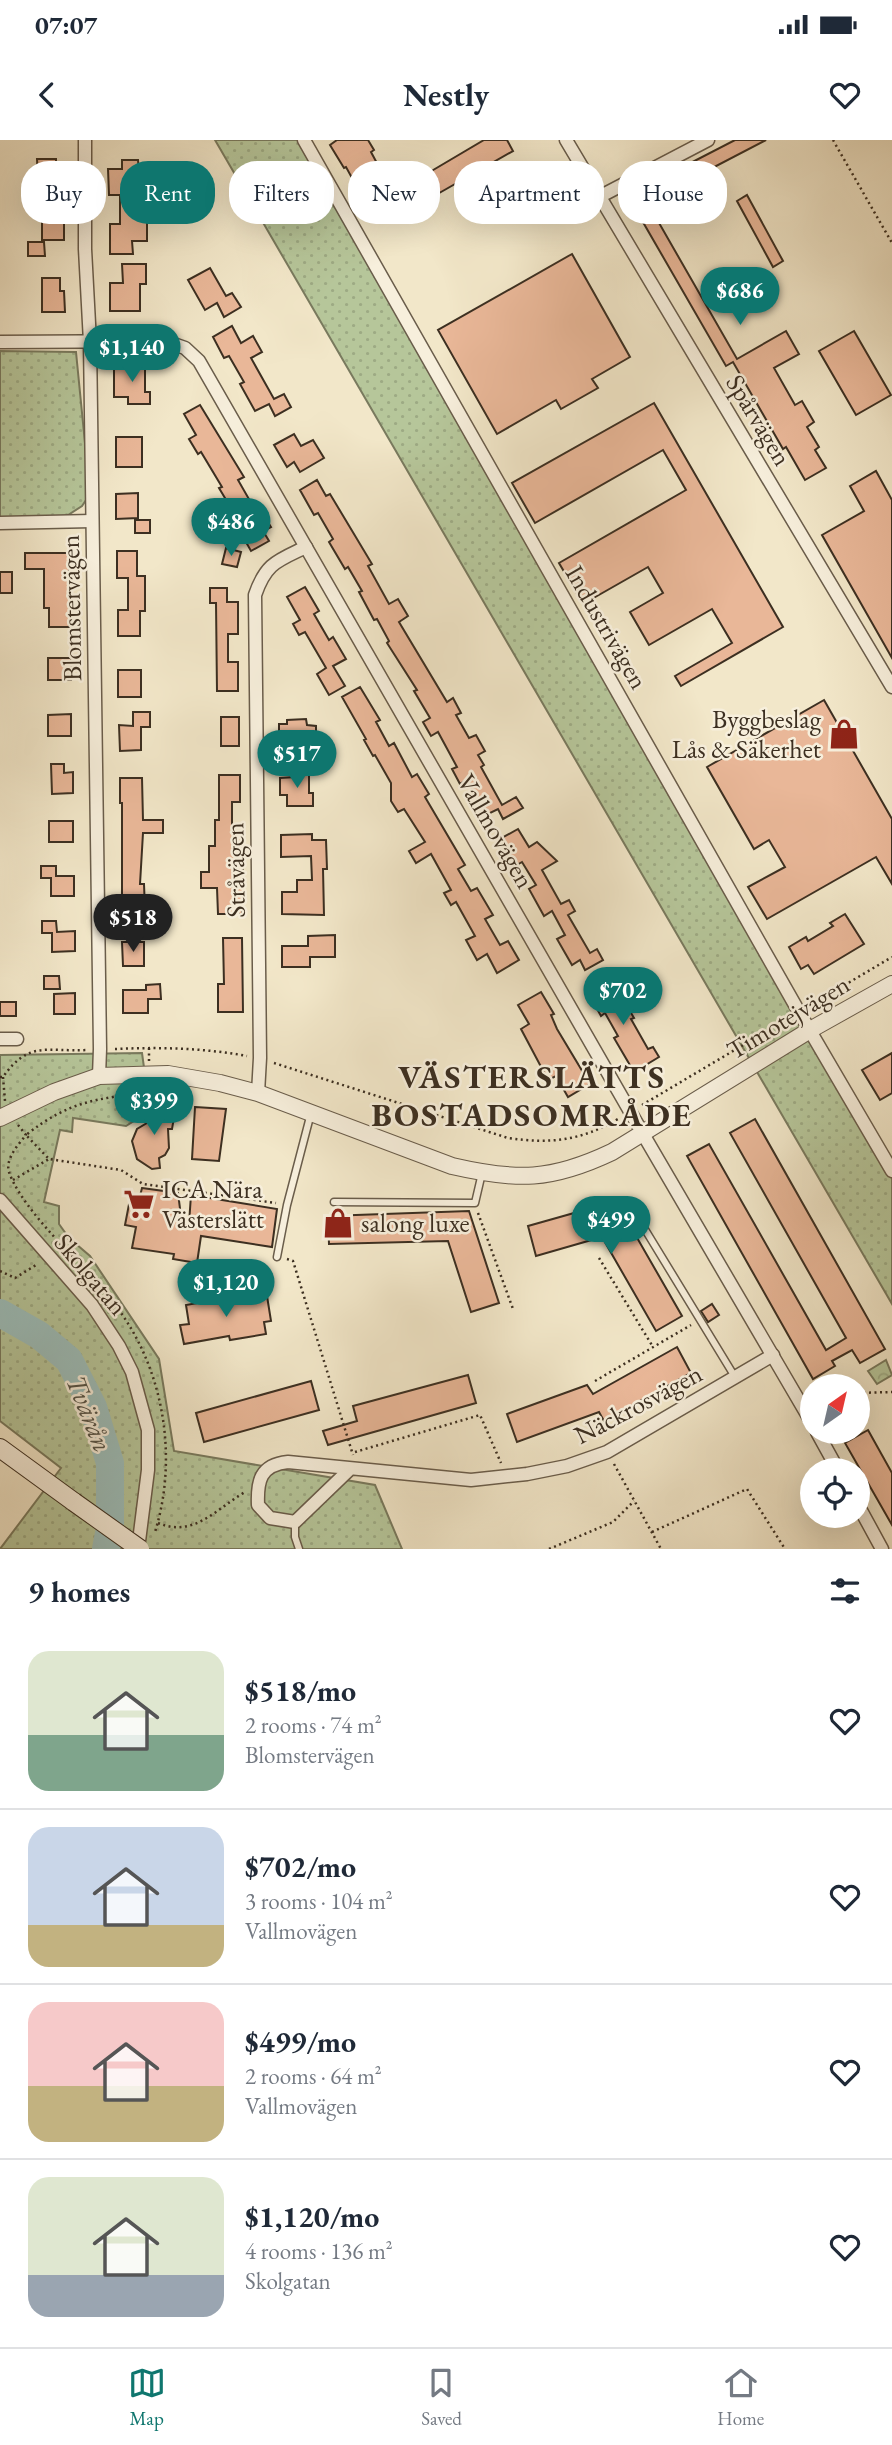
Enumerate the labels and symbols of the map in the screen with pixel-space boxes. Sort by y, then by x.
pin: $686 [699,268,781,327]
pin: $1,140 [75,324,189,384]
street label: Spårvägen [718,368,800,472]
pin: $486 [190,498,272,558]
street label: Blomstervägen [53,534,89,682]
street label: Industrivägen [558,559,656,695]
place label: Byggbeslag Lås & Säkerhet [672,702,822,766]
shop icon: Byggbeslag Lås & Säkerhet [827,717,861,751]
pin: $517 [256,730,338,790]
street label: Vallmovägen [450,768,543,895]
street label: Stråvägen [217,822,253,918]
pin: $518 [92,894,174,954]
street label: Timotejvägen [720,967,856,1067]
pin: $702 [582,968,664,1027]
district label: VÄSTERSLÄTTS BOSTADSOMRÅDE [371,1055,693,1136]
pin: $399 [113,1077,195,1137]
place label: ICA Nära Västerslätt [162,1172,264,1236]
supermarket icon: ICA Nära Västerslätt [122,1187,156,1221]
pin: $499 [570,1196,652,1256]
shop icon: salong luxe [321,1206,355,1240]
place label: salong luxe [361,1206,470,1240]
street label: Skolgatan [47,1226,135,1322]
pin: $1,120 [169,1260,283,1319]
street label: Näckrosvägen [568,1356,708,1452]
water label: Tvärån [58,1369,122,1457]
north arrow [800,1374,870,1444]

